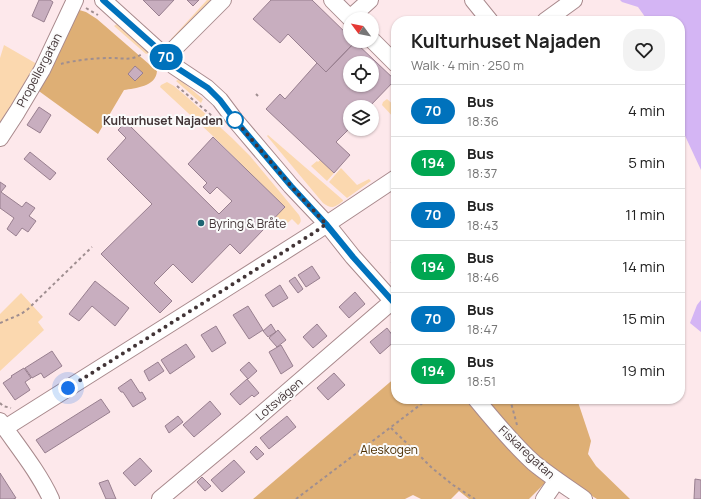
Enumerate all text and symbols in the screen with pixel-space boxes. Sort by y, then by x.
north arrow [343,12,379,48]
map controls [343,12,379,136]
text: Kulturhuset Najaden [411,28,601,54]
button: heart [623,29,665,71]
street label: Propellergatan [12,30,66,110]
line badge: 70 [148,44,184,70]
text: 70 [158,47,174,66]
button: locate [343,56,379,92]
text: Walk · 4 min · 250 m [411,56,524,74]
text: Bus [467,91,494,112]
button: layers [343,100,379,136]
text: 4 min [628,100,665,121]
text: 70 [425,101,441,120]
marker: Kulturhuset Najaden [226,111,244,129]
place label: Kulturhuset Najaden [103,112,223,129]
text: 18:36 [467,112,499,130]
text: Bus [467,143,494,164]
text: 5 min [628,152,665,173]
text: 194 [421,153,445,172]
text: 18:37 [467,164,497,182]
text: Bus [467,195,494,216]
text: 11 min [625,204,665,225]
text: 70 [425,205,441,224]
place label: Byring & Bråte [209,215,286,232]
text: 18:43 [467,216,498,234]
marker: Byring & Bråte [196,218,206,228]
text: Bus [467,247,494,268]
text: 14 min [622,256,665,277]
text: 194 [421,257,445,276]
text: 18:46 [467,268,499,286]
text: Bus [467,299,494,320]
text: 15 min [622,308,665,329]
text: 70 [425,309,441,328]
text: 18:47 [467,320,498,338]
text: Bus [467,351,494,372]
text: 19 min [622,360,665,381]
text: 194 [421,361,445,380]
text: 18:51 [467,372,496,390]
street label: Lotsvägen [252,374,306,424]
your location [58,378,78,398]
street label: Fiskaregatan [495,421,559,483]
park label: Aleskogen [360,441,418,458]

